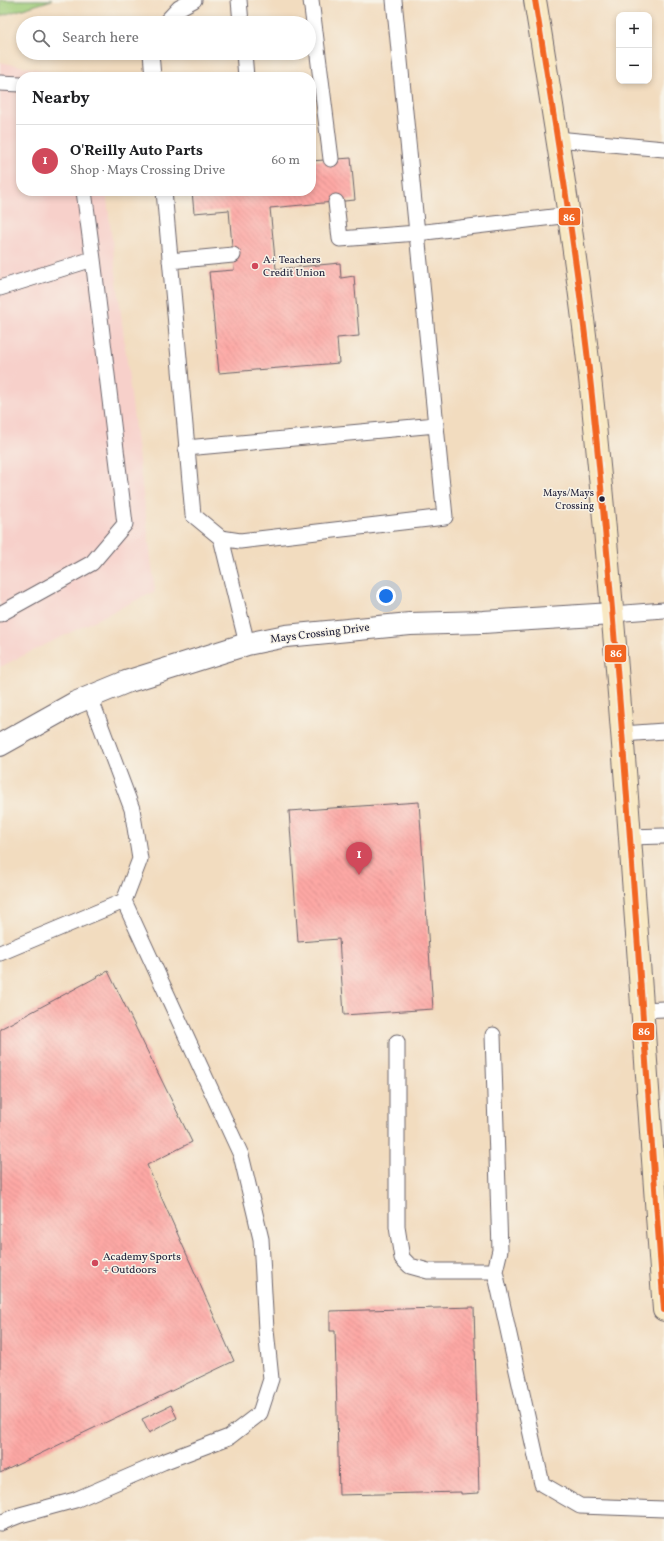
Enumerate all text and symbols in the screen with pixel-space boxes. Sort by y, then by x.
map controls [616,12,652,84]
button: + [616,12,652,48]
search box [16,16,316,60]
icon: search [30,27,52,49]
text: Search here [62,28,139,49]
button: − [616,48,652,84]
text: Nearby [32,87,90,110]
text: O'Reilly Auto Parts [70,141,203,162]
text: 1 [42,152,48,170]
text: 60 m [272,152,300,170]
text: Shop · Mays Crossing Drive [70,162,225,180]
line badge: 86 [558,207,581,226]
text: 86 [563,211,575,226]
place label: A+ Teachers Credit Union [263,253,326,281]
marker: A+ Teachers Credit Union [250,261,260,271]
place label: Mays/Mays Crossing [543,486,594,513]
marker: Mays/Mays Crossing [597,494,607,504]
your location [376,586,396,606]
street label: Mays Crossing Drive [270,620,370,648]
line badge: 86 [604,644,627,663]
text: 86 [610,647,622,662]
pin: 1 [346,842,372,875]
line badge: 86 [632,1022,655,1041]
text: 86 [638,1025,650,1040]
place label: Academy Sports + Outdoors [103,1250,181,1278]
marker: Academy Sports + Outdoors [90,1258,100,1268]

